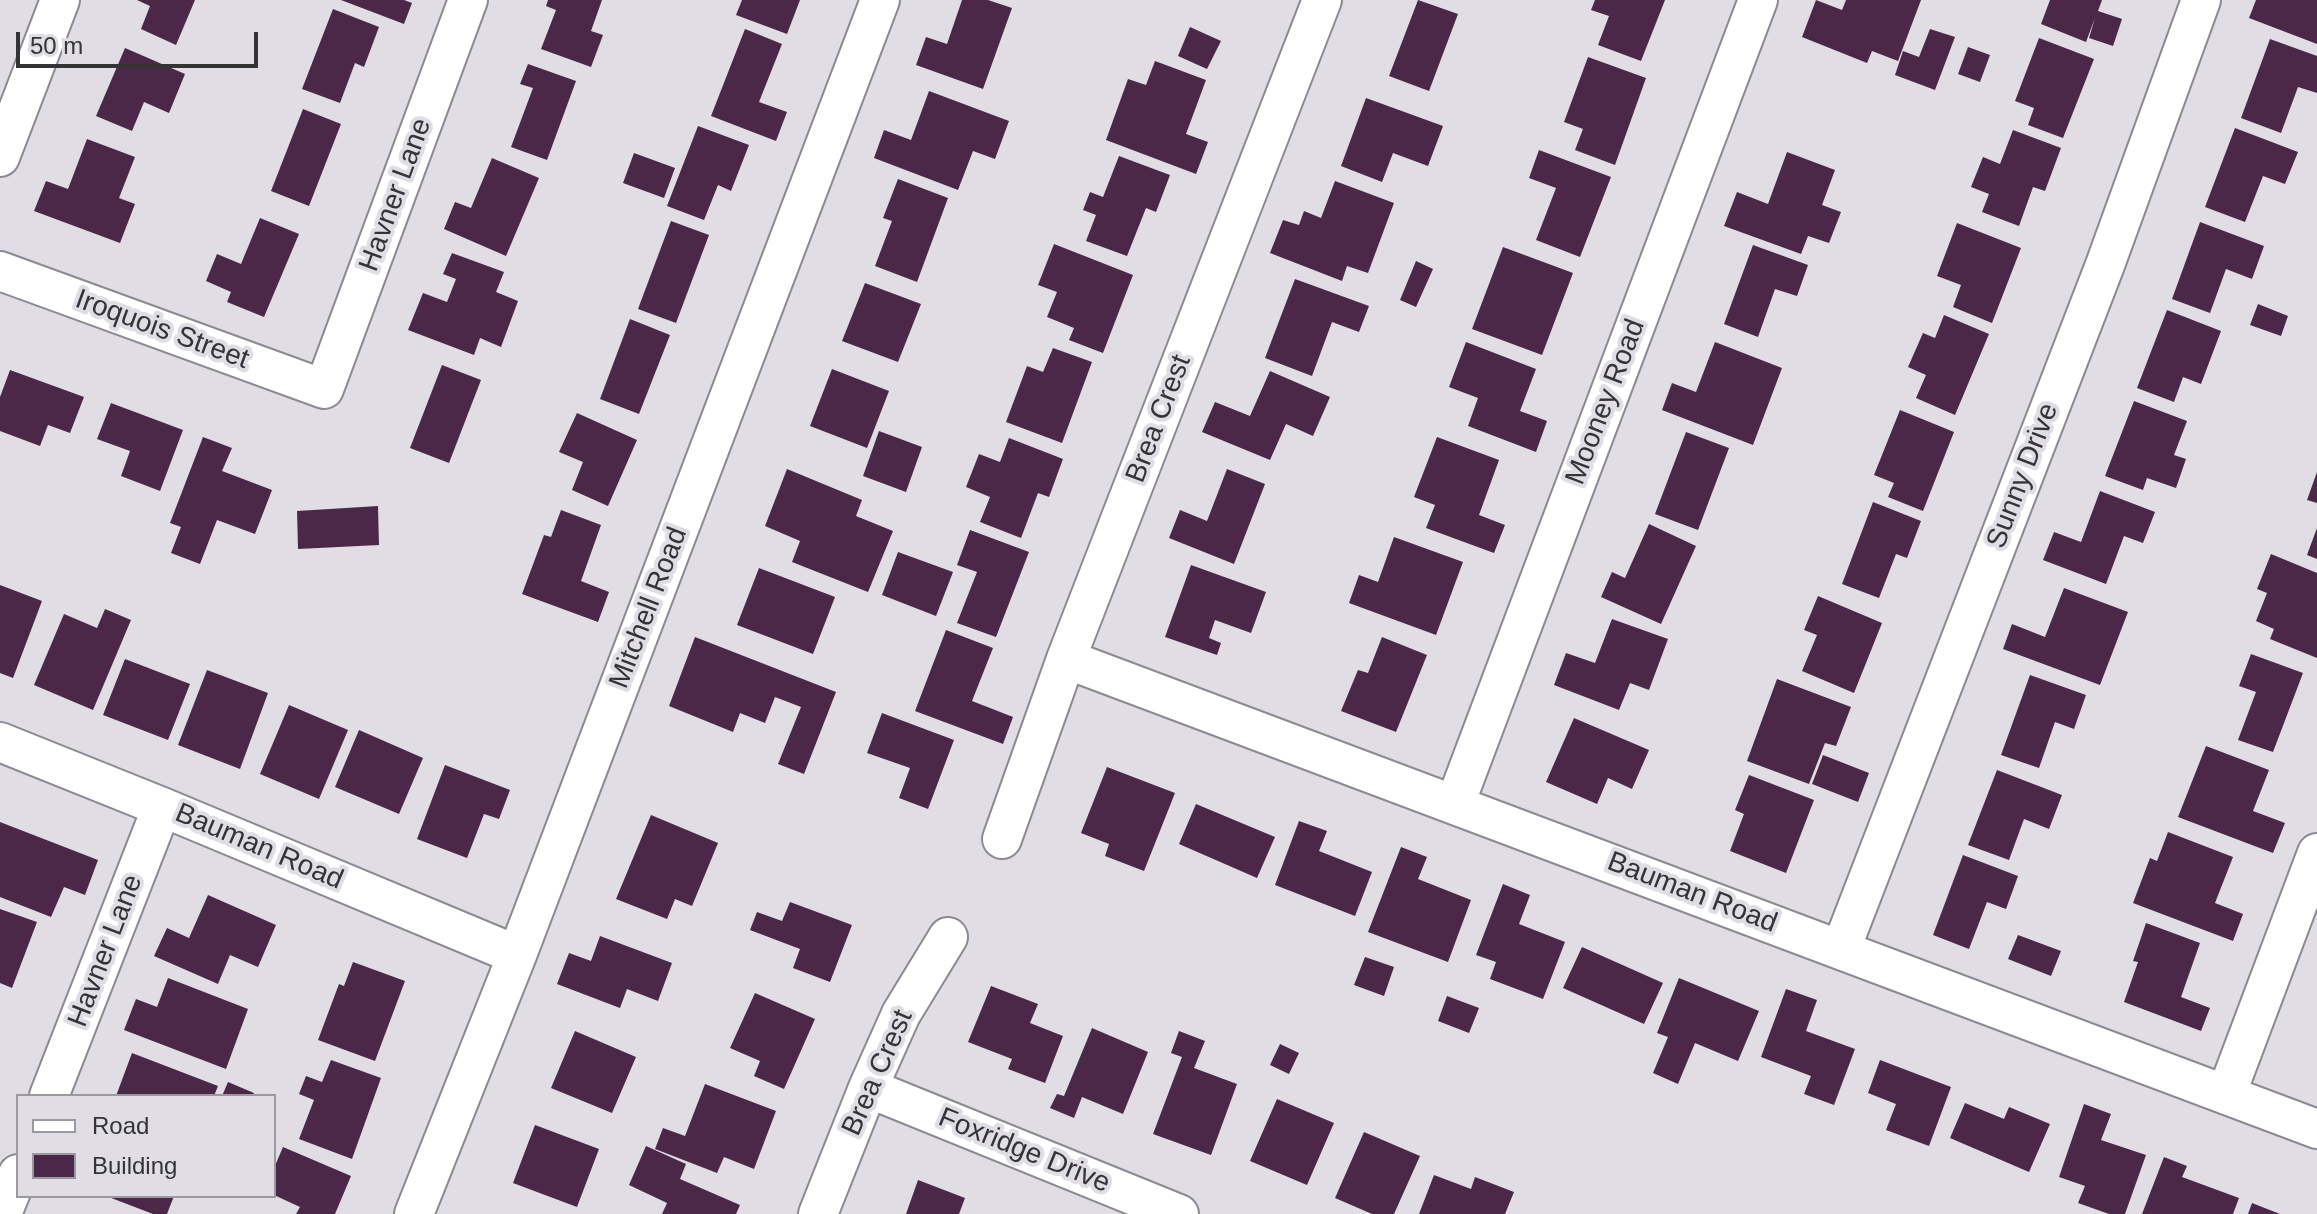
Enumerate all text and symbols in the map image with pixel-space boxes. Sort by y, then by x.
scale bar [20,16,262,66]
text: 50 m [30,32,83,59]
street label: Havner Lane [353,114,439,276]
street label: Iroquois Street [71,283,253,377]
street label: Mooney Road [1559,315,1653,489]
street label: Brea Crest [1119,351,1199,487]
street label: Sunny Drive [1980,399,2066,553]
street label: Mitchell Road [603,523,695,693]
street label: Bauman Road [170,797,348,897]
street label: Bauman Road [1602,845,1782,941]
street label: Havner Lane [62,870,150,1032]
street label: Brea Crest [835,1005,921,1141]
legend [16,1094,276,1198]
street label: Foxridge Drive [933,1101,1115,1201]
text: Road [92,1112,149,1139]
text: Building [92,1152,177,1179]

